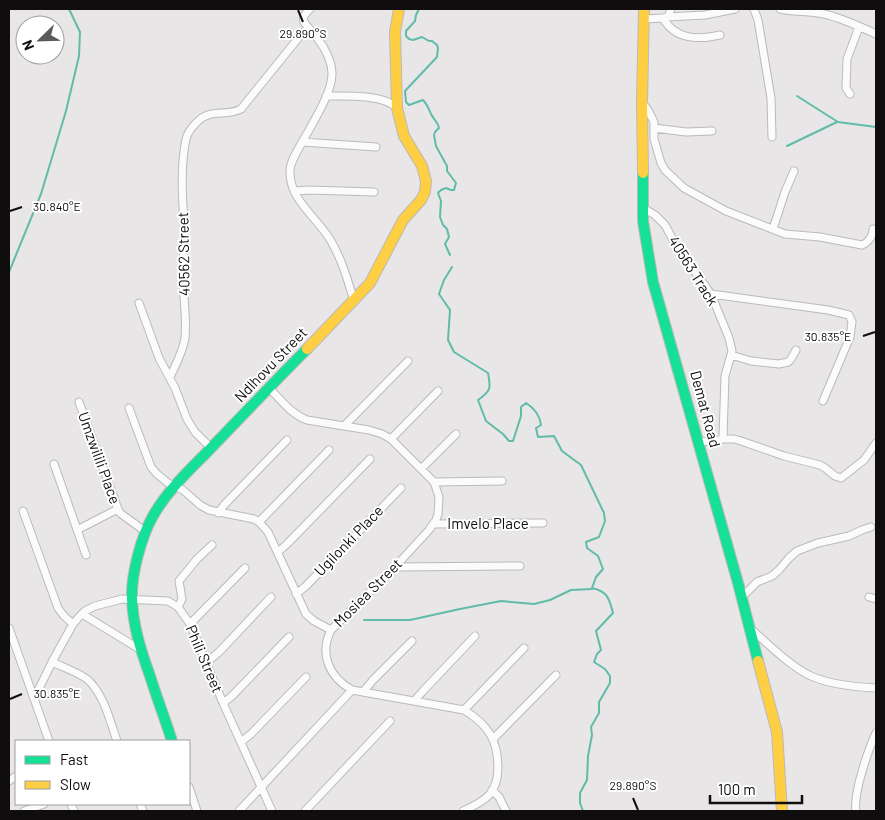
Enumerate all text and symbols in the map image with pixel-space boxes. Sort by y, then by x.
north arrow [15,15,65,65]
text: 29.890°S [280,26,326,40]
text: N [18,38,37,53]
text: 30.840°E [33,199,81,213]
street label: 40562 Street [173,212,193,296]
street label: 40563 Track [665,232,723,309]
street label: Ndlhovu Street [230,323,310,405]
text: 30.835°E [805,329,851,343]
street label: Demat Road [687,368,725,449]
street label: Umzwilili Place [75,409,125,506]
street label: Ugilonki Place [310,501,386,579]
street label: Imvelo Place [447,514,529,532]
street label: Mosiea Street [329,554,405,630]
street label: Phili Street [183,622,227,695]
text: 30.835°E [34,686,80,700]
legend [15,740,190,805]
text: Fast [60,750,88,768]
scale bar [710,772,802,804]
text: Slow [60,775,91,793]
text: 29.890°S [610,778,656,792]
text: 100 m [718,780,756,798]

